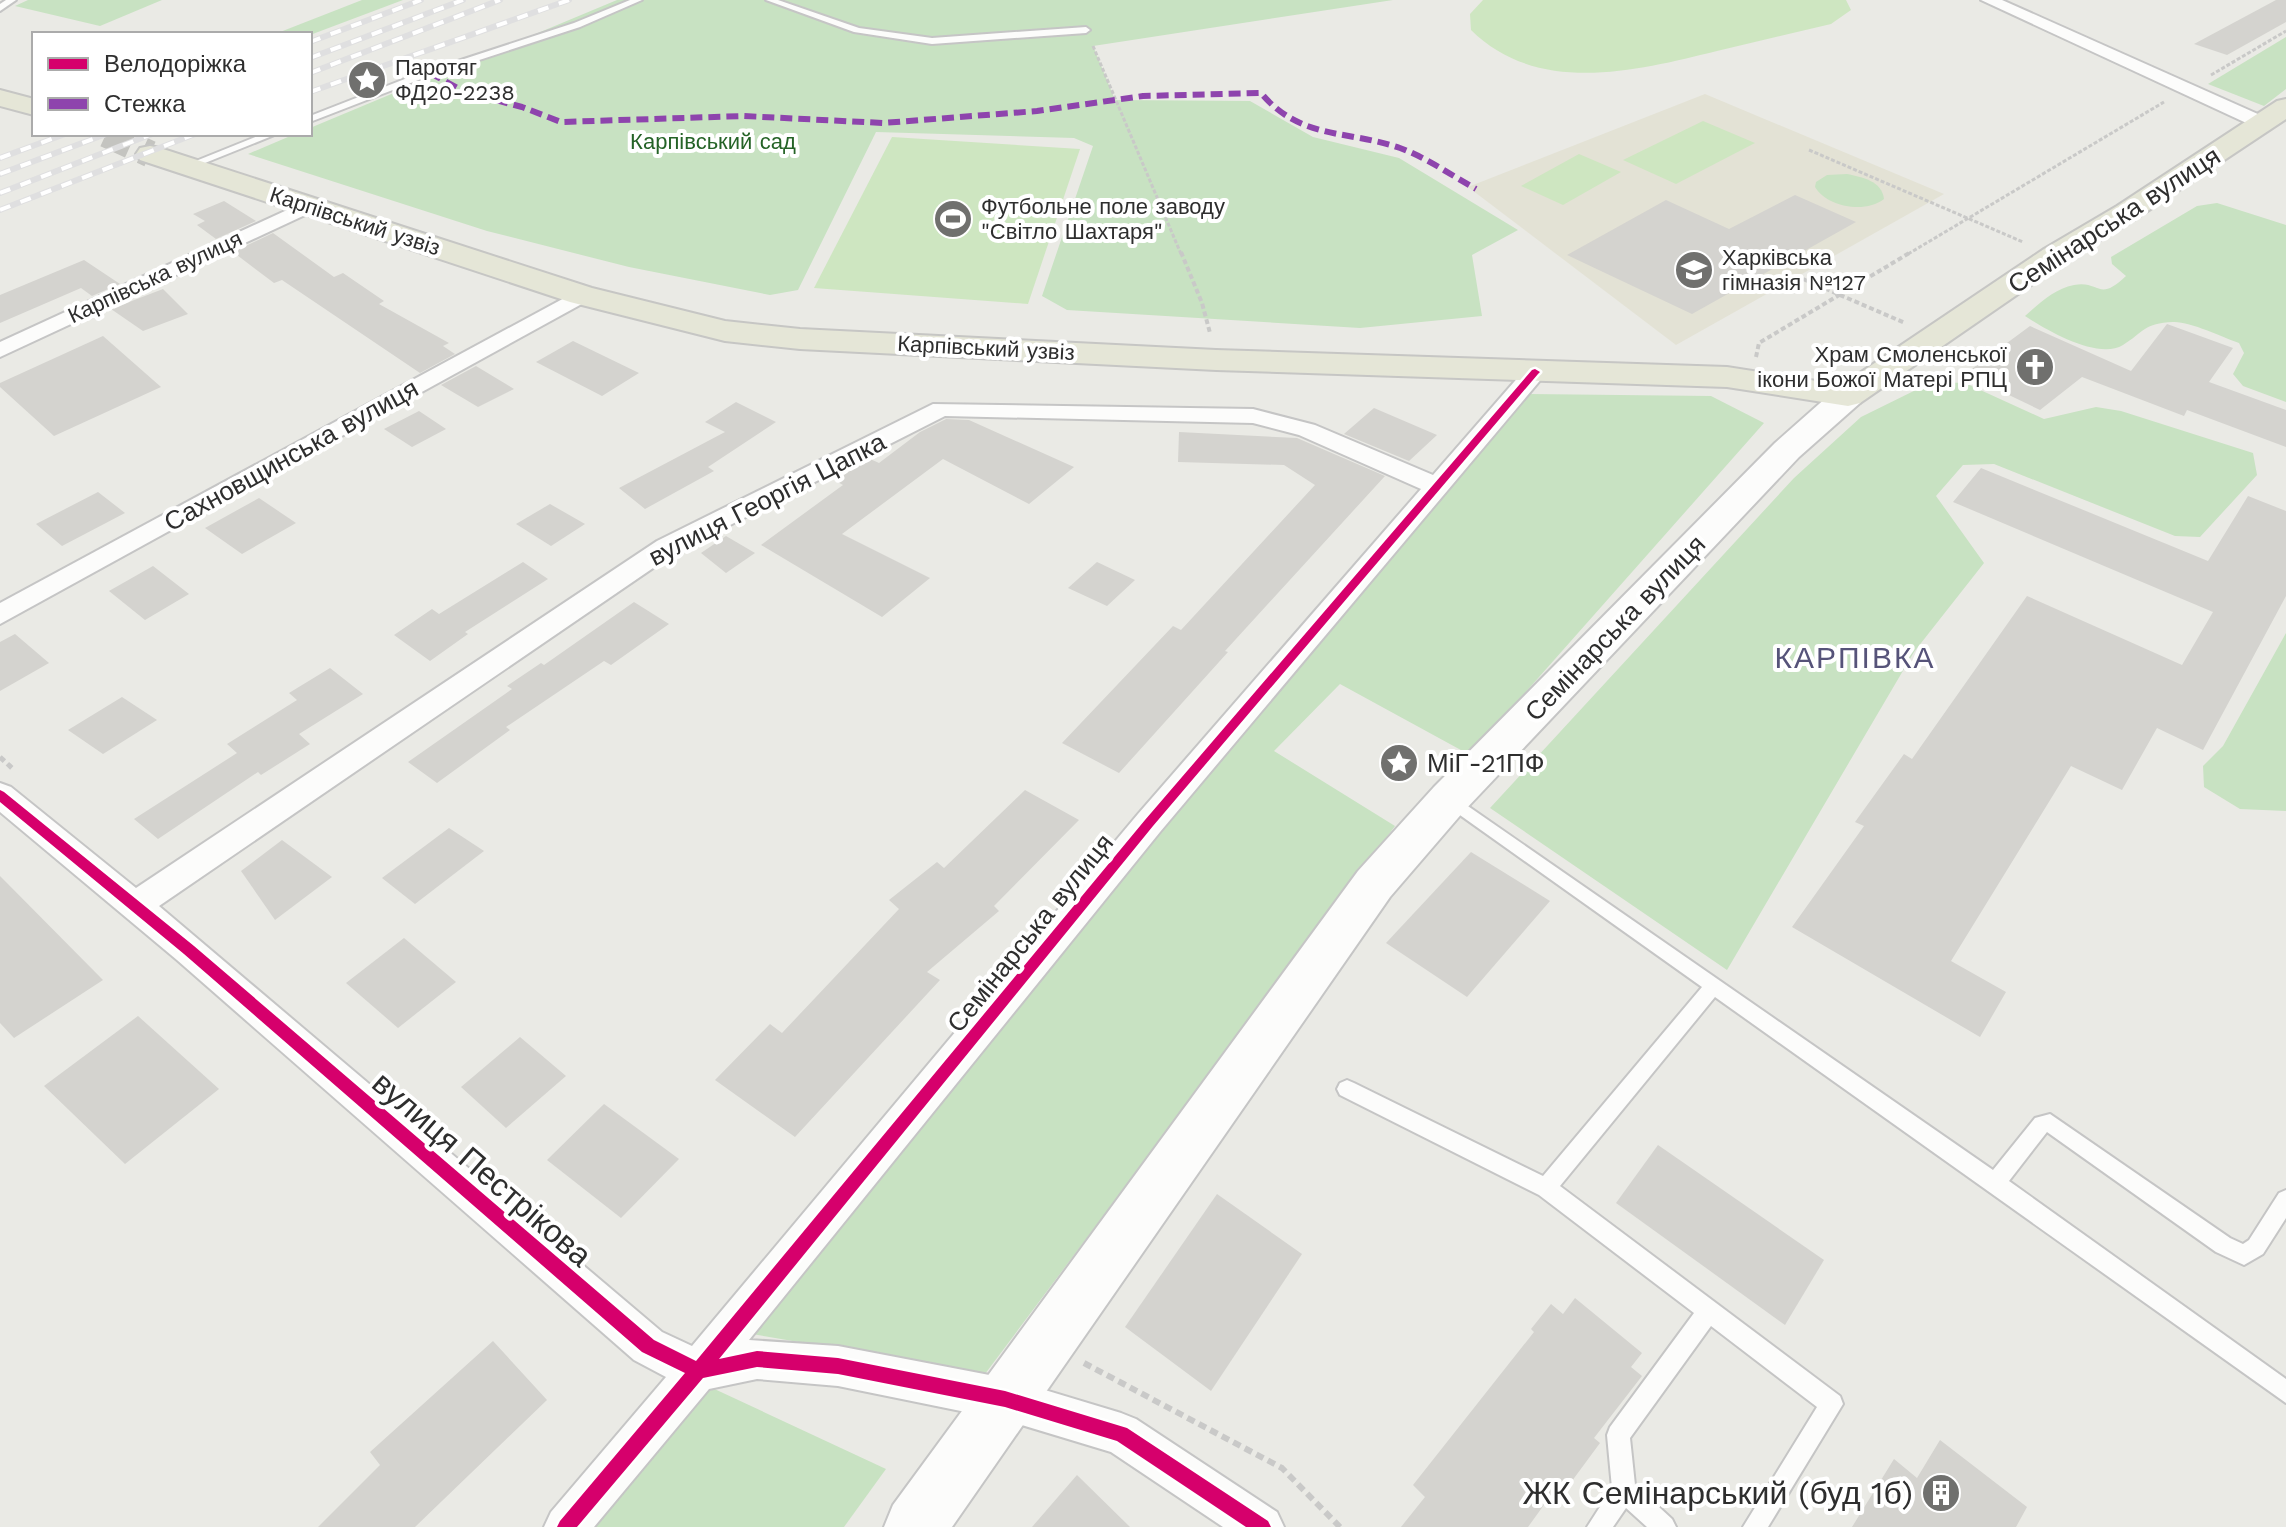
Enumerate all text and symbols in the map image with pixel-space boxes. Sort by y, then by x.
legend [32,32,312,136]
text: Велодоріжка [104,50,247,78]
place label: Паротяг ФД20-2238 [395,55,515,105]
place icon: Паротяг ФД20-2238 [346,59,388,101]
text: Стежка [104,90,186,118]
park label: Карпівський сад [630,129,796,154]
street label: Семінарська вулиця [2003,140,2225,300]
street label: Карпівський узвіз [267,182,443,260]
place label: Футбольне поле заводу "Світло Шахтаря" [981,194,1225,244]
sports icon: Футбольне поле заводу "Світло Шахтаря" [932,198,974,240]
street label: Карпівська вулиця [64,226,246,328]
place label: Харківська гімназія №127 [1722,245,1866,295]
school or university icon: Харківська гімназія №127 [1673,249,1715,291]
street label: Карпівський узвіз [897,331,1075,365]
place label: Храм Смоленської ікони Божої Матері РПЦ [1757,342,2007,392]
church icon: Храм Смоленської ікони Божої Матері РПЦ [2014,346,2056,388]
street label: Сахновщинська вулиця [159,373,423,537]
street label: вулиця Георгія Цапка [644,426,891,572]
street label: Семінарська вулиця [1519,529,1711,727]
district label: КАРПІВКА [1775,640,1935,675]
place icon: МіГ-21ПФ [1378,742,1420,784]
place label: МіГ-21ПФ [1427,748,1545,778]
street label: Семінарська вулиця [941,828,1119,1038]
street label: вулиця Пестрікова [365,1064,599,1275]
building icon: ЖК Семінарський (буд 1б) [1920,1472,1962,1514]
place label: ЖК Семінарський (буд 1б) [1523,1474,1913,1512]

